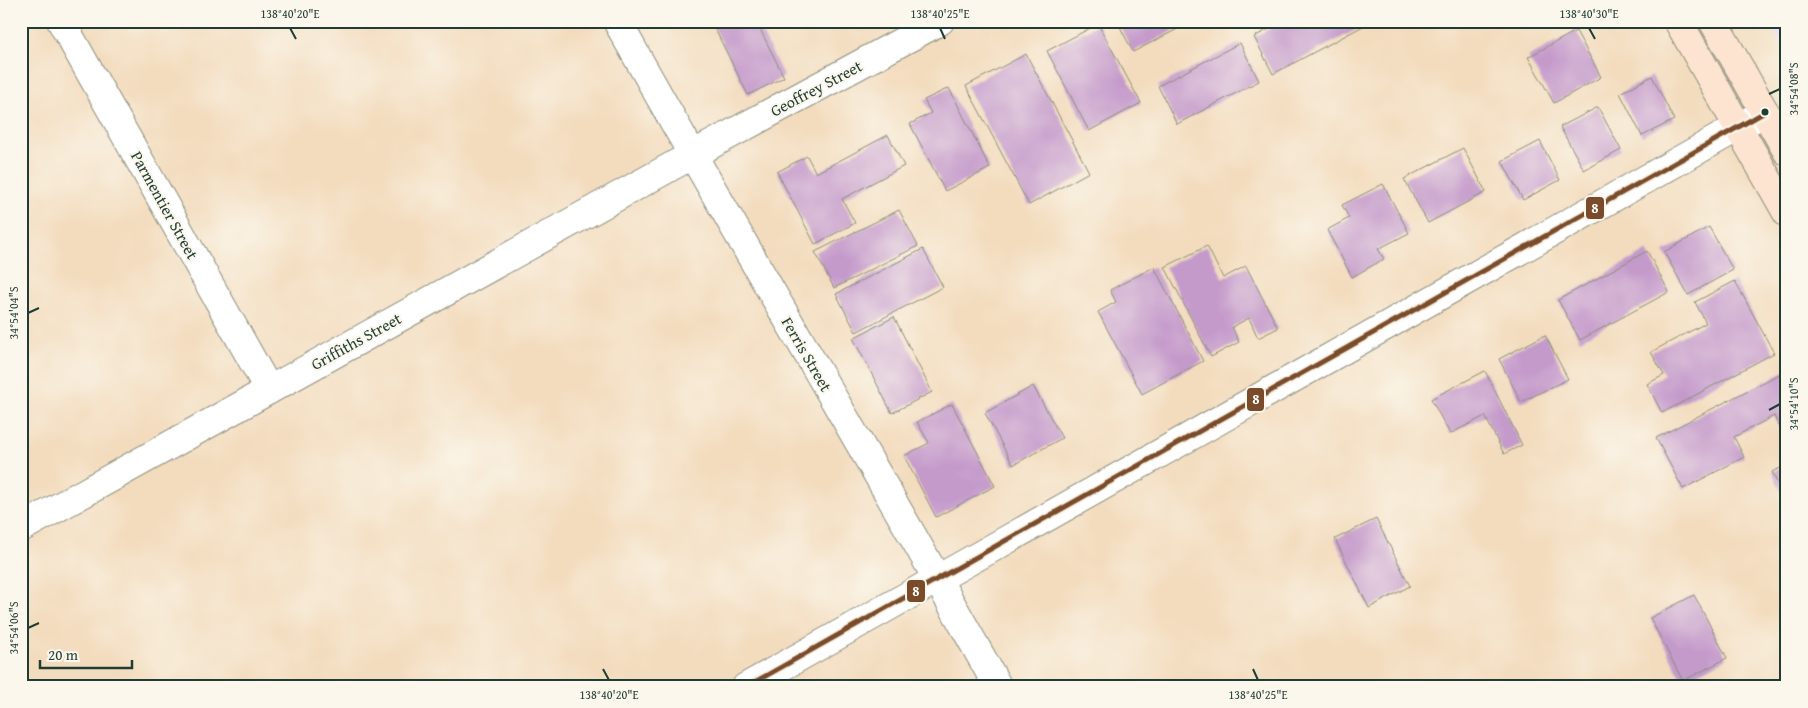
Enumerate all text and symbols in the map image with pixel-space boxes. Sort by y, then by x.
text: 138°40'20"E [260,5,320,22]
text: 138°40'25"E [910,5,970,22]
text: 138°40'30"E [1559,5,1619,22]
street label: Geoffrey Street [766,53,867,122]
text: 34°54'08"S [1785,62,1802,116]
unlabelled marker [1760,107,1770,117]
street label: Parmentier Street [125,146,205,264]
line badge: 8 [1585,196,1605,220]
text: 8 [1591,198,1599,218]
text: 34°54'04"S [5,286,22,340]
street label: Griffiths Street [306,306,406,376]
street label: Ferris Street [776,312,838,396]
text: 34°54'10"S [1785,377,1802,431]
line badge: 8 [1246,387,1265,412]
text: 8 [1252,389,1260,409]
line badge: 8 [906,579,926,603]
text: 8 [912,581,920,601]
text: 34°54'06"S [5,601,22,655]
scale bar [40,638,132,670]
text: 20 m [48,644,79,665]
text: 138°40'20"E [579,686,639,703]
text: 138°40'25"E [1228,686,1288,703]

